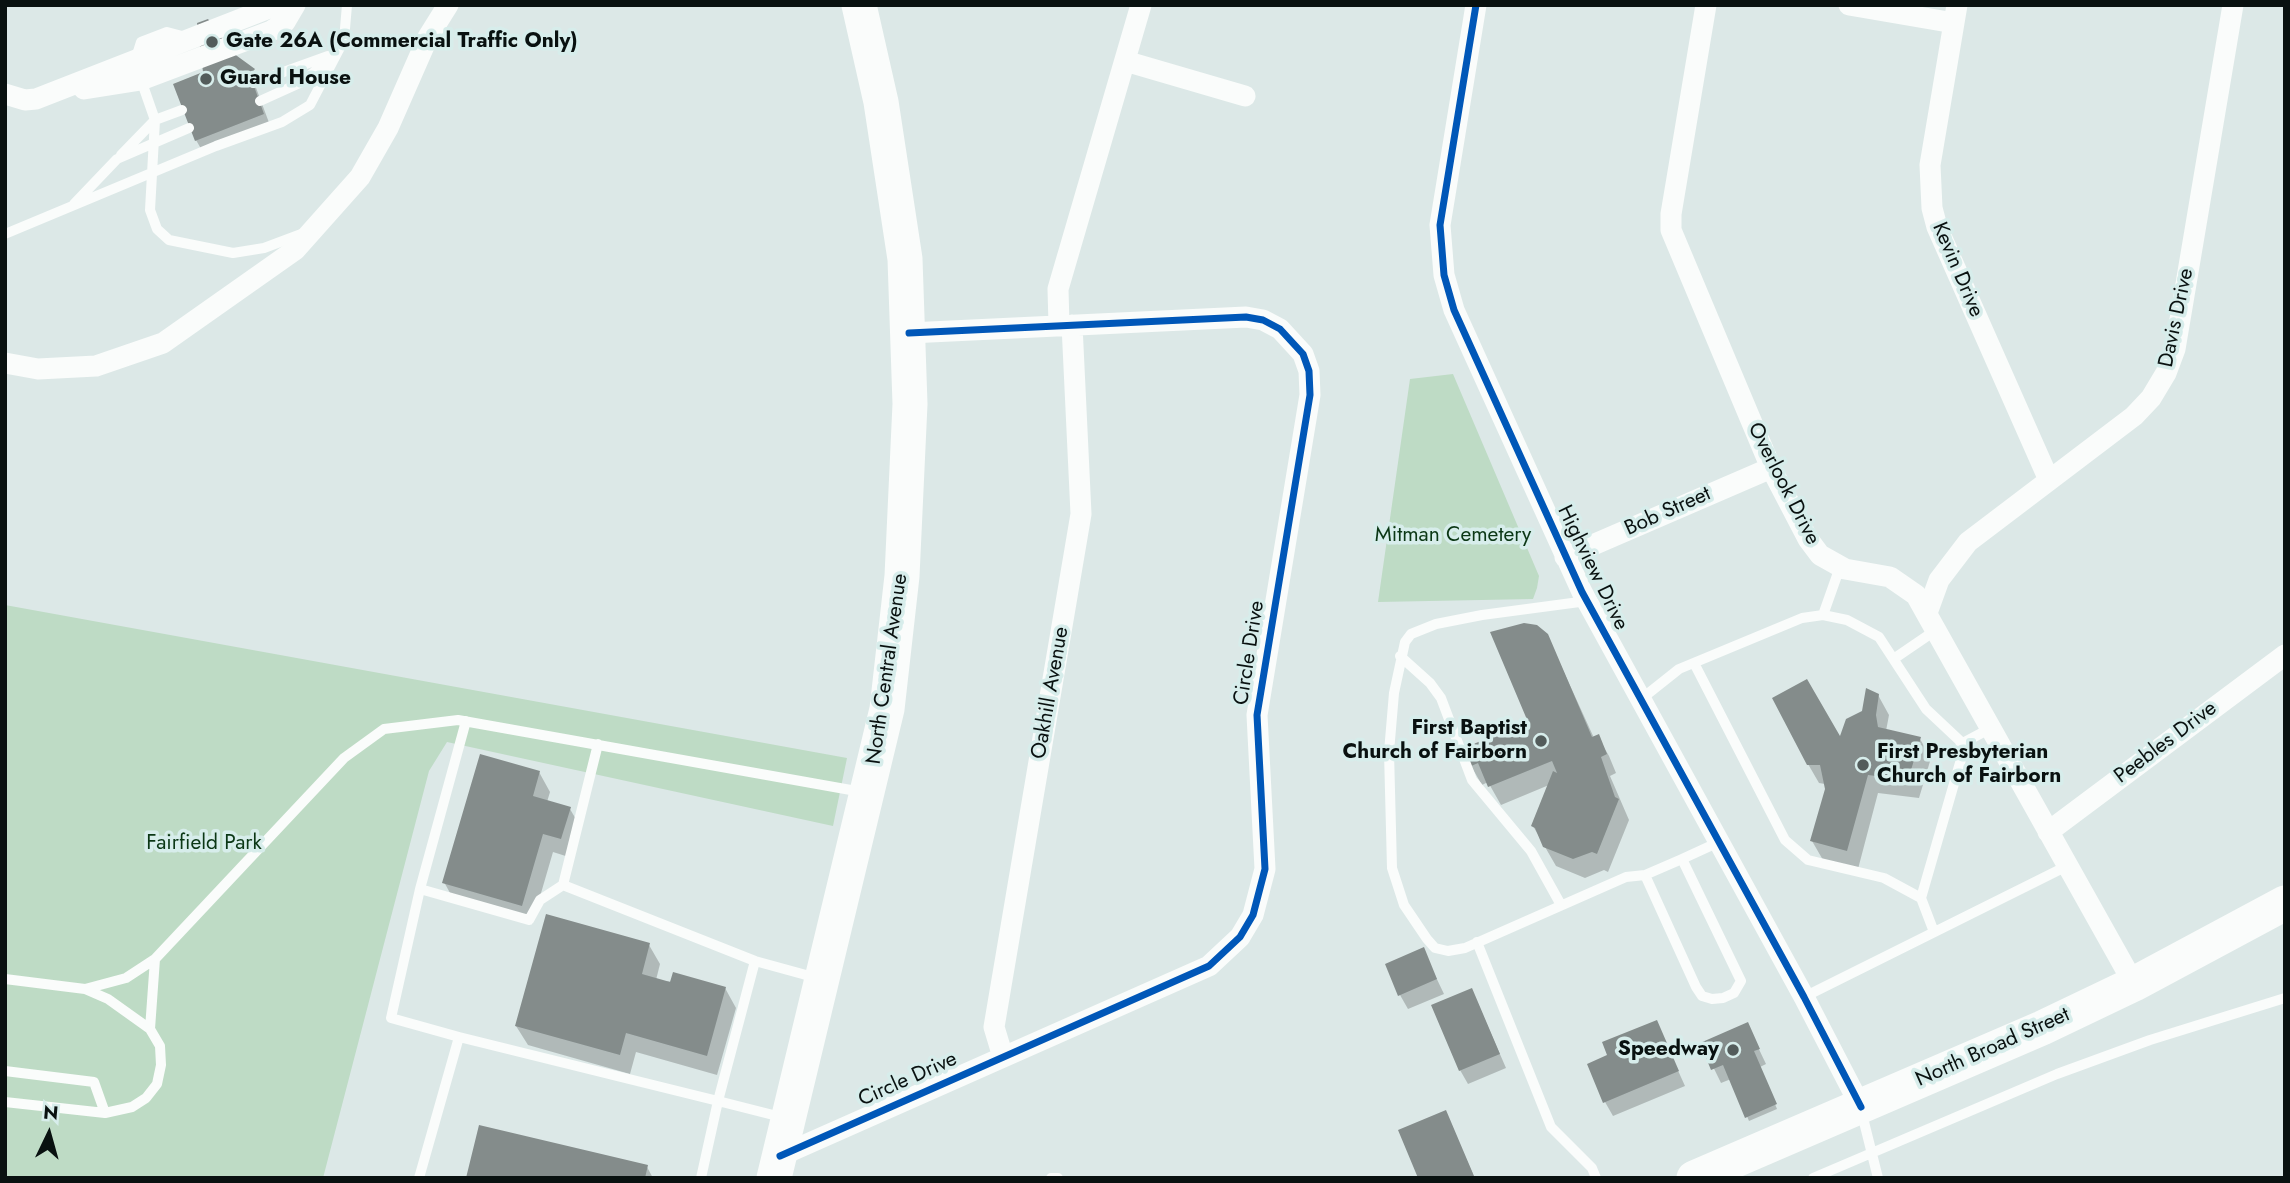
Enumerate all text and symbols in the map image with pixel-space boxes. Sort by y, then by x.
place label: Gate 26A (Commercial Traffic Only) [226,29,578,55]
marker: Gate 26A (Commercial Traffic Only) [204,34,220,50]
place label: Guard House [220,66,351,92]
marker: Guard House [198,71,214,87]
street label: Kevin Drive [1926,219,1988,321]
street label: Davis Drive [2154,266,2200,370]
street label: Overlook Drive [1741,419,1825,549]
street label: Bob Street [1621,482,1715,542]
street label: Highview Drive [1551,501,1633,635]
park label: Mitman Cemetery [1375,523,1531,549]
street label: North Central Avenue [862,572,914,766]
street label: Circle Drive [1229,599,1271,707]
street label: Oakhill Avenue [1027,625,1075,761]
street label: Peebles Drive [2110,696,2222,790]
place label: First Baptist Church of Fairborn [1343,716,1527,766]
marker: First Baptist Church of Fairborn [1533,733,1549,749]
place label: First Presbyterian Church of Fairborn [1877,740,2061,790]
marker: First Presbyterian Church of Fairborn [1855,757,1871,773]
park label: Fairfield Park [146,831,262,857]
street label: North Broad Street [1912,1003,2074,1093]
place label: Speedway [1618,1037,1719,1063]
marker: Speedway [1725,1042,1741,1058]
street label: Circle Drive [855,1047,961,1113]
text: N [42,1098,60,1127]
north arrow [14,1099,84,1169]

